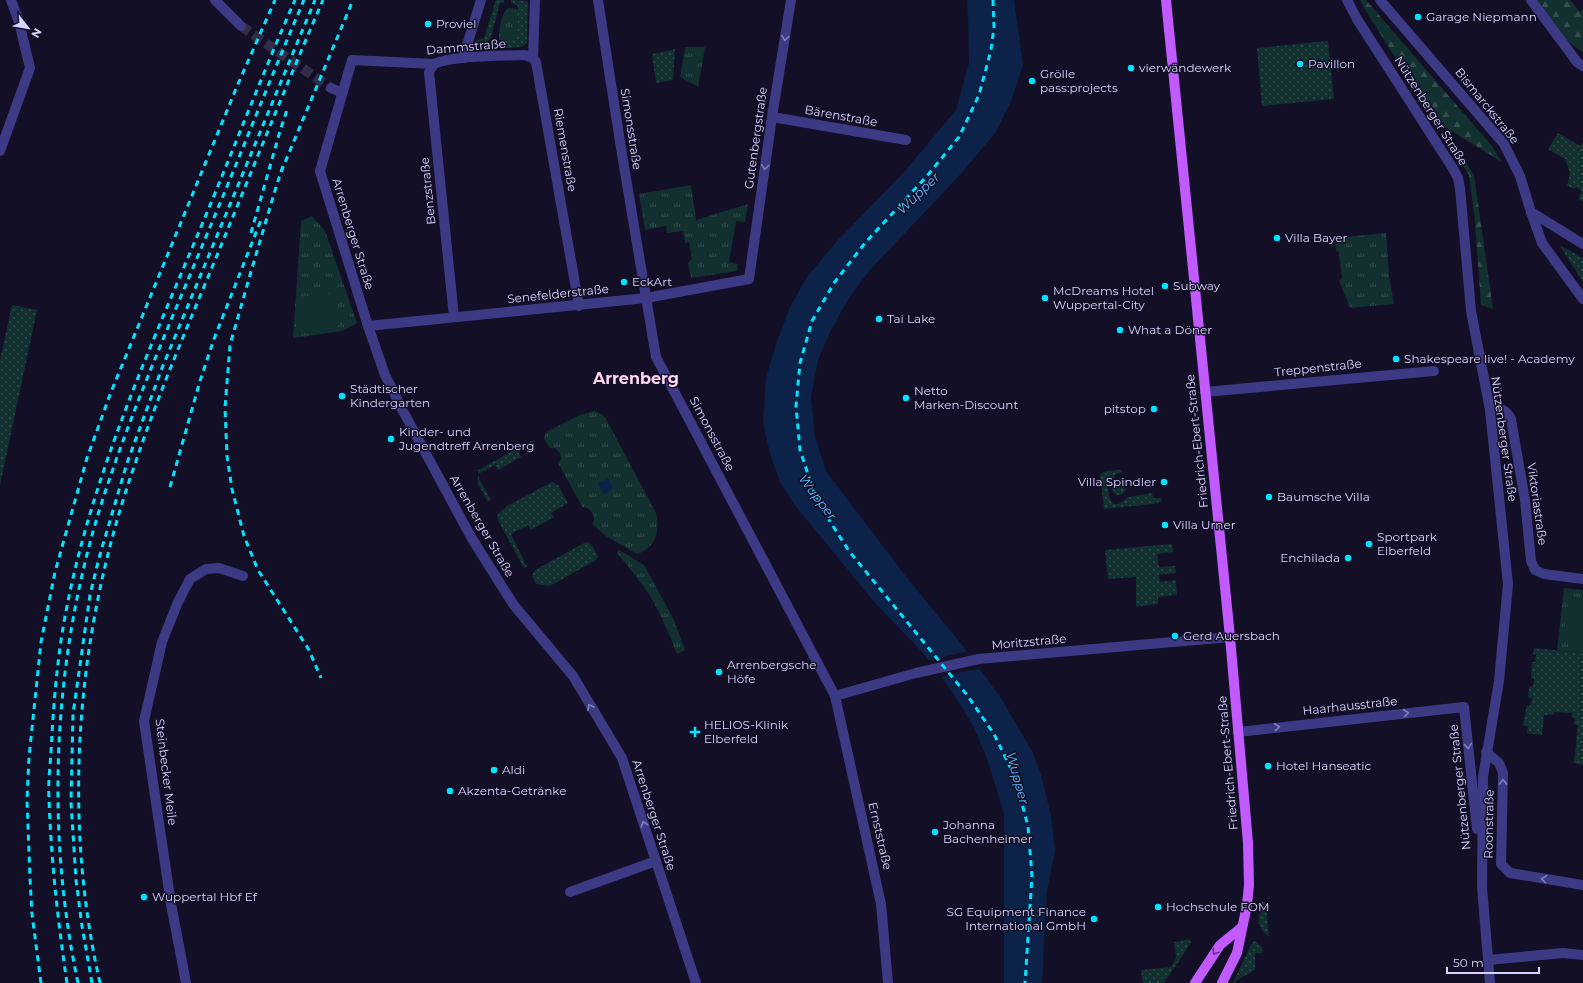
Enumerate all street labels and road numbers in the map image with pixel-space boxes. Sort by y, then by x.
street label: Dammstraße [426,36,506,57]
street label: Nützenberger Straße [1392,53,1471,168]
street label: Bismarckstraße [1452,65,1523,147]
street label: Gutenbergstraße [741,86,770,190]
street label: Simonsstraße [618,87,645,171]
street label: Bärenstraße [804,102,879,129]
street label: Riemenstraße [551,107,580,193]
street label: Benzstraße [416,156,439,226]
street label: Arrenberger Straße [329,176,378,291]
street label: Senefelderstraße [506,281,609,306]
street label: Treppenstraße [1274,355,1362,380]
street label: Friedrich-Ebert-Straße [1182,373,1211,509]
street label: Nützenberger Straße [1488,375,1521,503]
street label: Simonsstraße [687,394,738,474]
street label: Viktoriastraße [1524,462,1551,546]
street label: Arrenberger Straße [447,472,518,580]
street label: Moritzstraße [991,631,1067,652]
street label: Haarhausstraße [1302,693,1398,718]
street label: Friedrich-Ebert-Straße [1214,695,1241,831]
street label: Steinbecker Meile [153,718,180,826]
street label: Nützenberger Straße [1445,723,1474,851]
street label: Arrenberger Straße [629,757,679,872]
street label: Roonstraße [1480,789,1497,859]
street label: Ernststraße [865,801,896,871]

